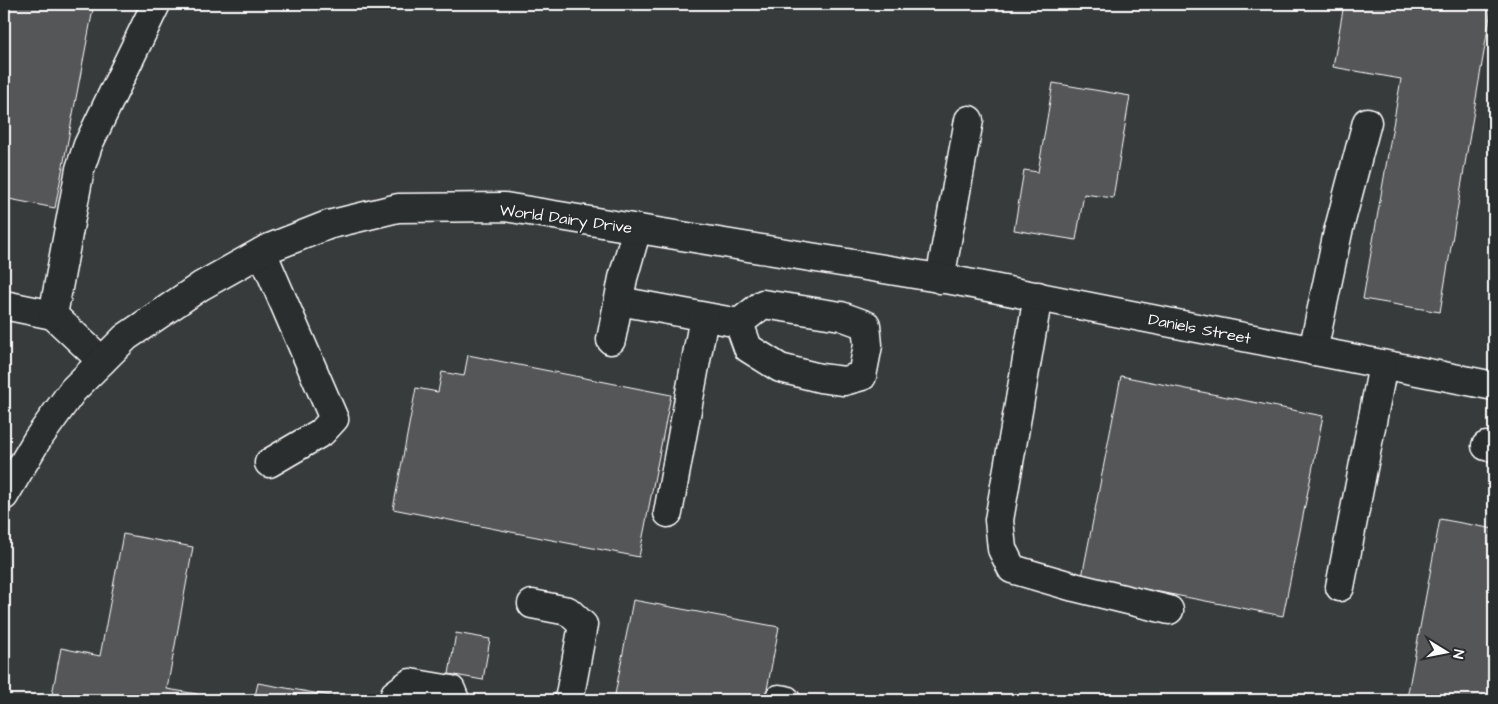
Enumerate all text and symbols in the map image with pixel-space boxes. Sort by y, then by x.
street label: World Dairy Drive [498,199,634,240]
street label: Daniels Street [1147,308,1253,350]
north arrow [1420,626,1470,676]
text: N [1447,648,1468,660]

